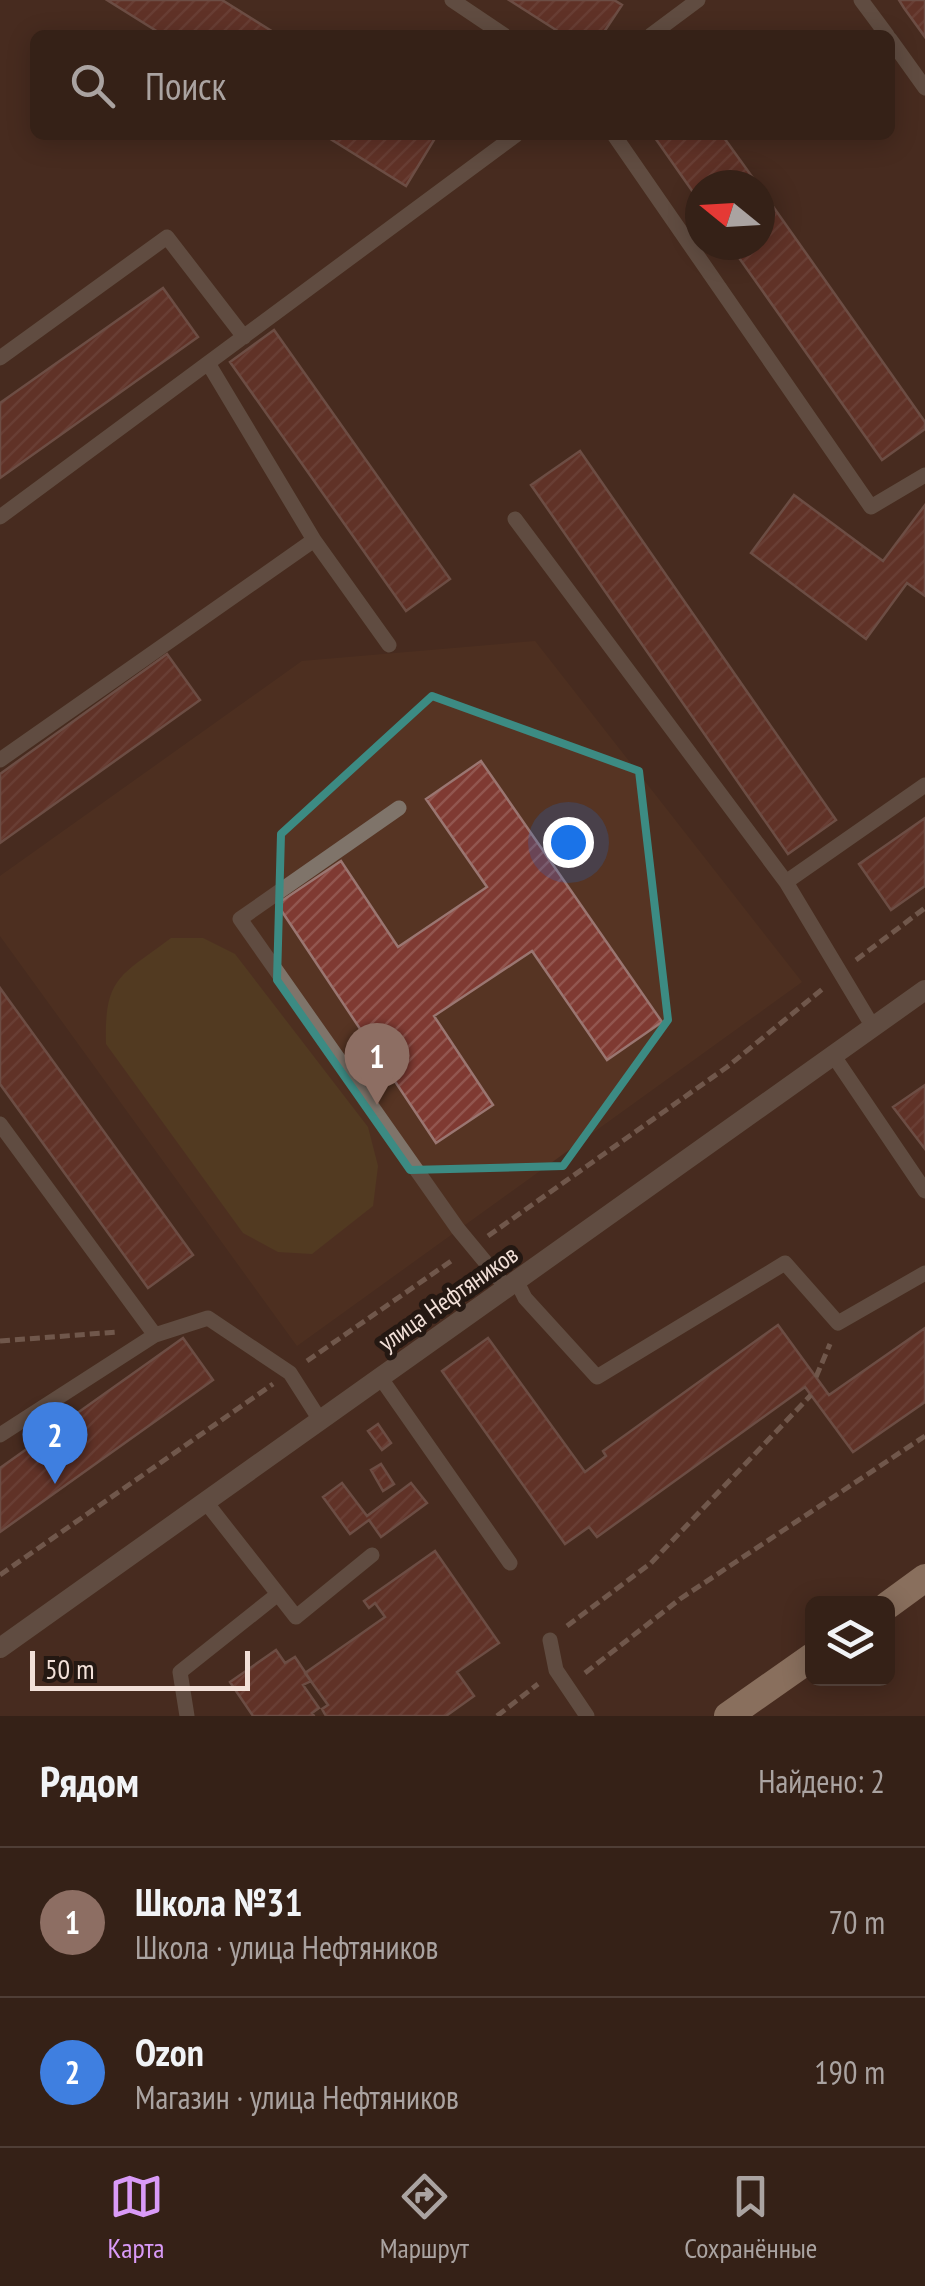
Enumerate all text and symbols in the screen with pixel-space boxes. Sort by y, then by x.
search box [30,30,895,140]
icon: search [65,58,120,113]
text: Поиск [145,61,226,110]
north arrow [685,170,775,260]
your location [543,817,594,868]
pin: 1 [344,1022,410,1105]
street label: улица Нефтяников [372,1238,524,1358]
pin: 2 [22,1402,88,1484]
map controls [805,1596,895,1686]
button: layers [805,1596,895,1686]
scale bar [30,1646,250,1690]
text: 50 m [45,1650,94,1687]
text: Рядом [40,1754,139,1809]
text: Найдено: 2 [758,1760,885,1802]
text: Школа №31 [135,1877,303,1926]
text: 1 [65,1901,80,1943]
text: 70 m [829,1901,885,1943]
text: Школа · улица Нефтяников [135,1926,439,1968]
text: Ozon [135,2027,204,2076]
text: 2 [65,2051,80,2093]
text: 190 m [814,2051,885,2093]
text: Магазин · улица Нефтяников [135,2076,459,2118]
tab: Карта [108,2169,165,2266]
tab: Маршрут [380,2169,469,2266]
tab: Сохранённые [684,2169,817,2266]

